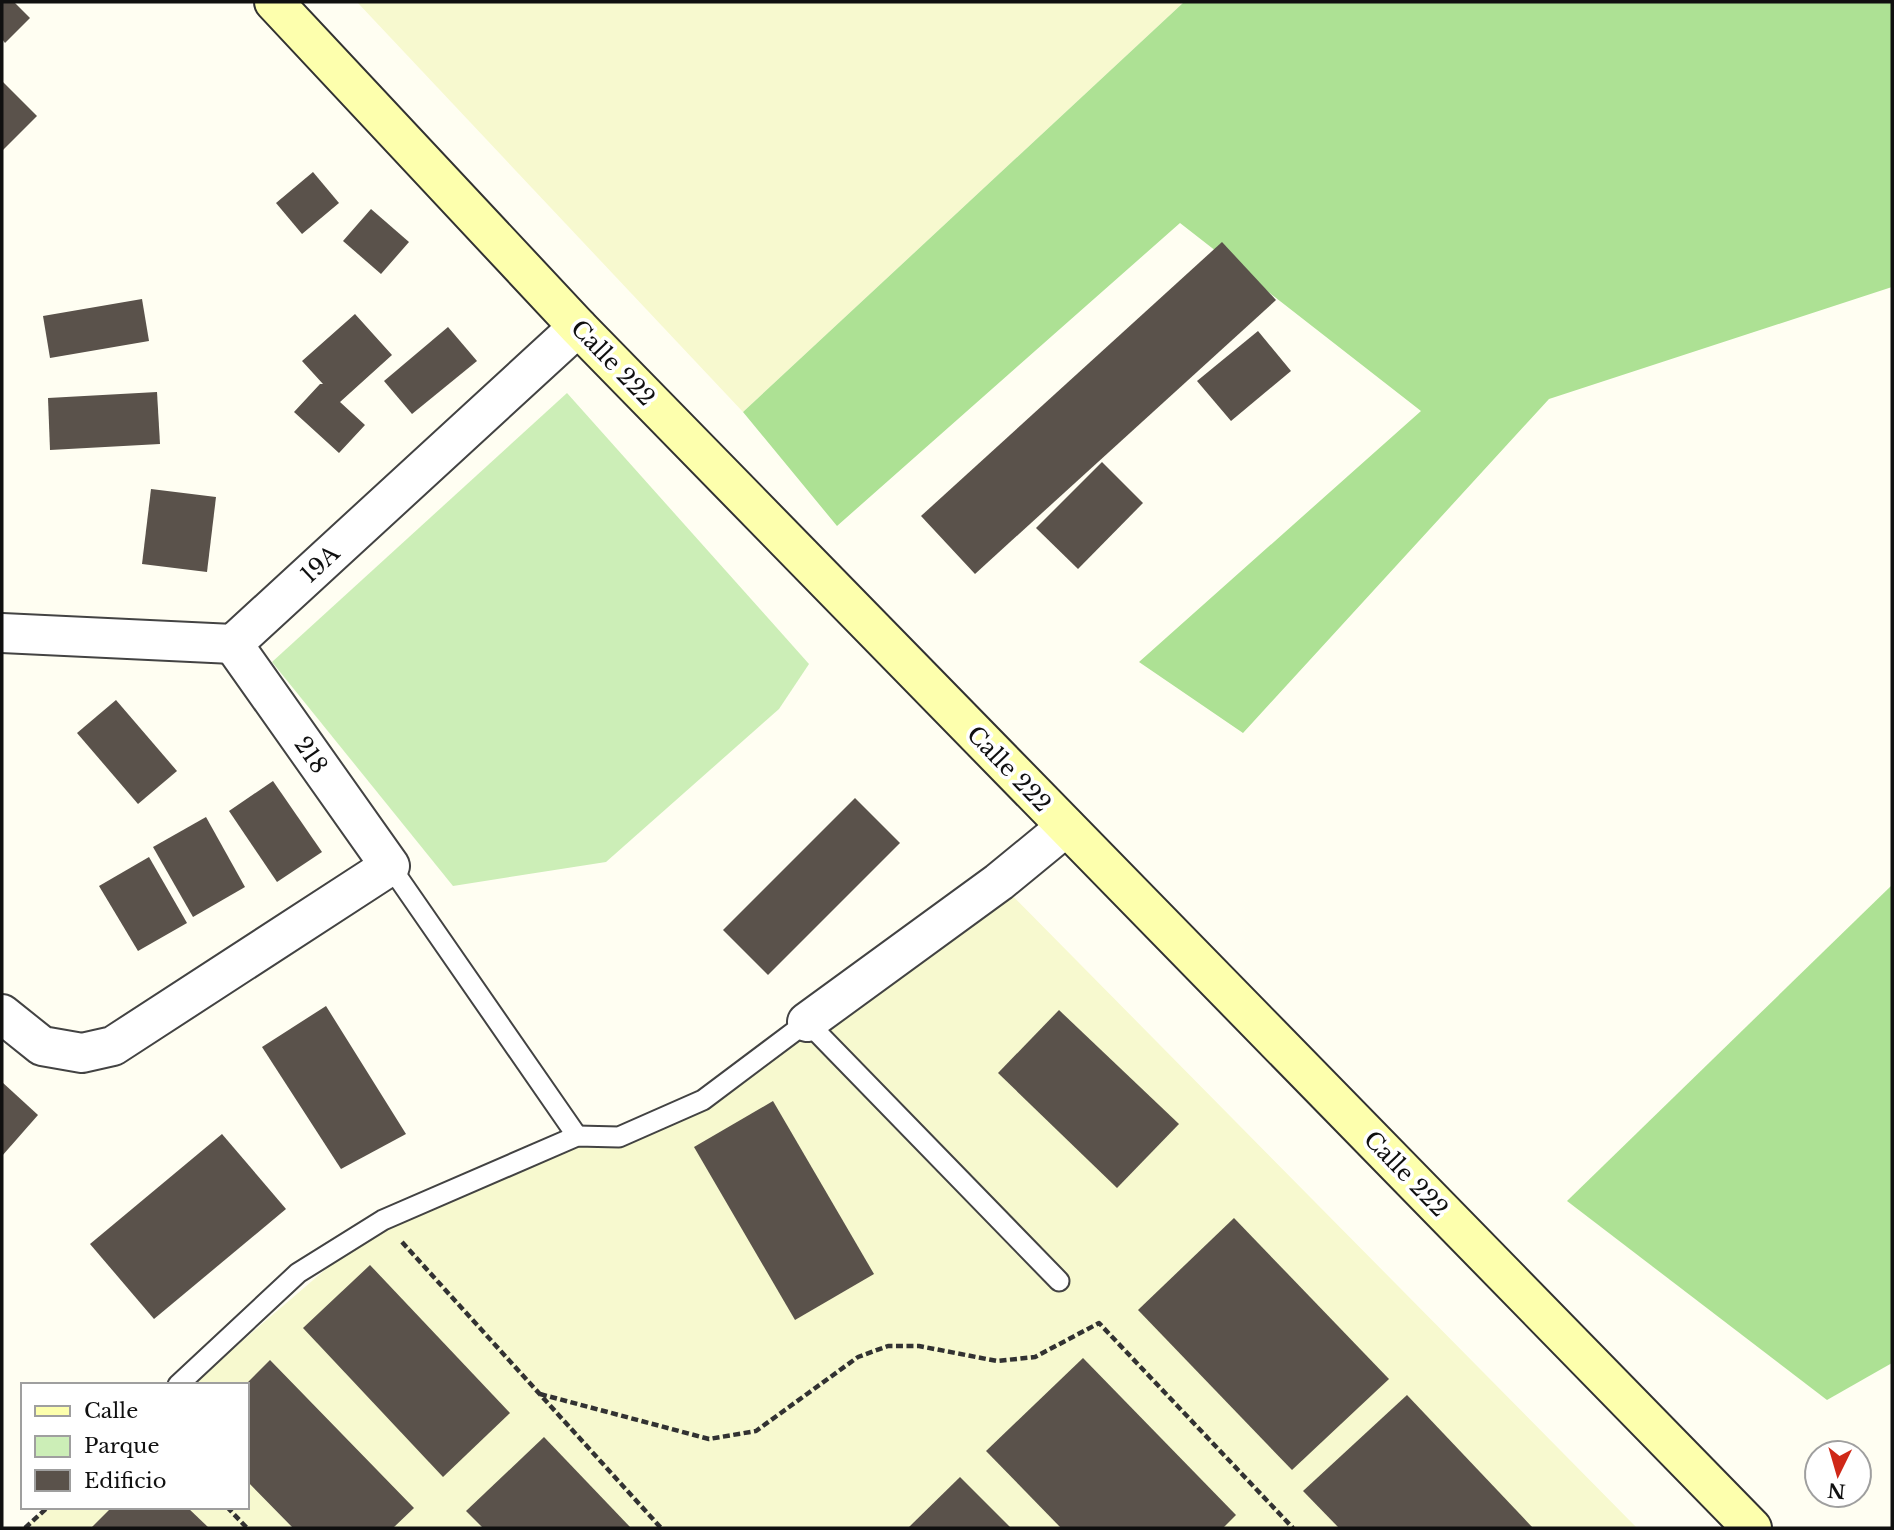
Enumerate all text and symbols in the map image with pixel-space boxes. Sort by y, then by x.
street label: Calle 222 [565,314,661,412]
street label: 19A [295,538,346,589]
street label: Calle 222 [961,720,1057,818]
street label: 218 [289,731,333,779]
street label: Calle 222 [1358,1125,1454,1223]
legend [21,1383,248,1509]
text: Calle [84,1398,138,1424]
text: Parque [84,1433,159,1459]
north arrow [1803,1439,1873,1509]
text: Edificio [84,1468,166,1494]
text: N [1827,1478,1846,1503]

